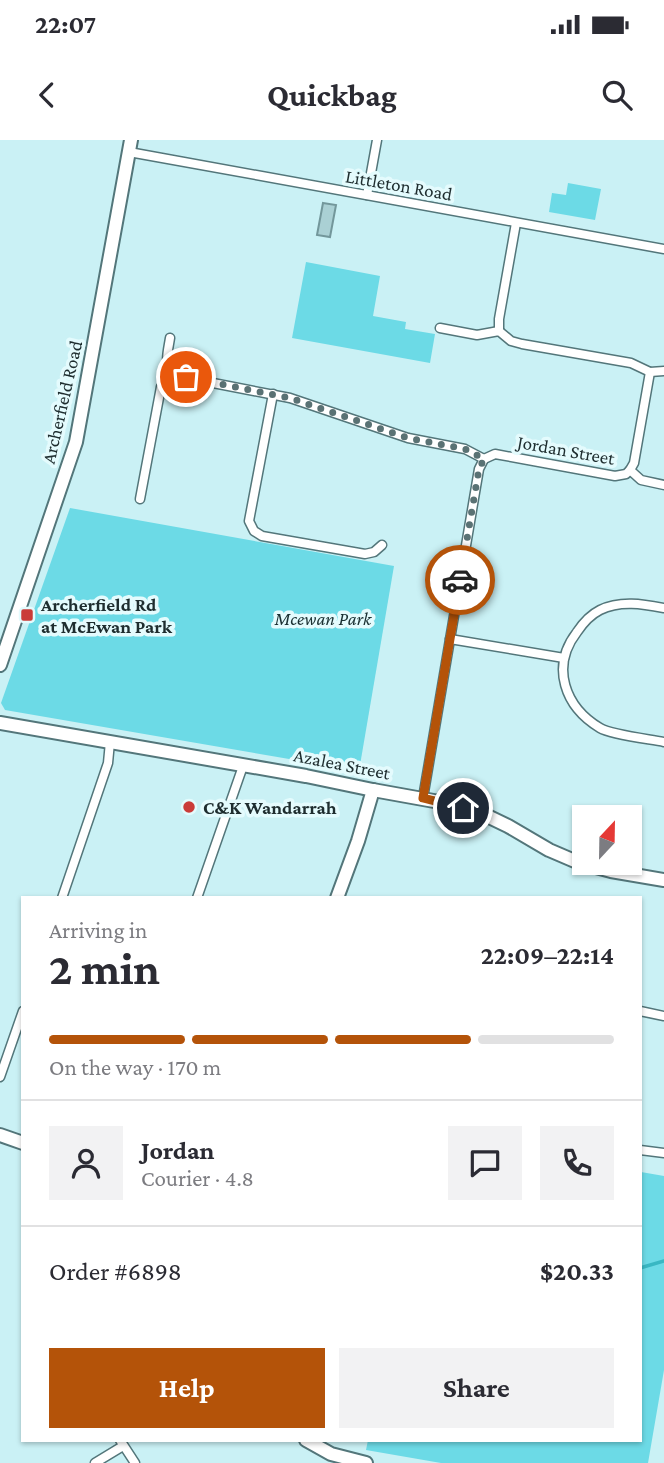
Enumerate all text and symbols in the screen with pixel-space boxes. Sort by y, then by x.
text: 22:07 [35,10,96,39]
icon: back [28,76,66,114]
icon: search [598,76,636,114]
text: Quickbag [267,77,397,113]
street label: Littleton Road [344,165,454,205]
street label: Archerfield Road [38,338,86,466]
pin [156,347,216,407]
icon: bag [167,358,205,396]
street label: Jordan Street [514,431,617,469]
courier [425,545,495,615]
icon: car [441,561,479,599]
place label: Archerfield Rd at McEwan Park [40,594,173,637]
marker: Archerfield Rd at McEwan Park [19,607,35,623]
park label: Mcewan Park [274,608,372,629]
street label: Azalea Street [292,744,393,784]
pin [433,778,493,838]
icon: home [444,789,482,827]
place label: C&K Wandarrah [203,797,337,818]
marker: C&K Wandarrah [181,799,197,815]
north arrow [572,805,642,875]
map controls [572,805,642,875]
text: Arriving in [49,917,147,943]
text: 22:09–22:14 [481,941,614,970]
text: 2 min [49,943,160,994]
text: On the way · 170 m [49,1054,221,1080]
button: person [49,1126,123,1200]
button: chat [448,1126,522,1200]
button: phone [540,1126,614,1200]
text: Jordan [141,1136,215,1165]
text: Courier · 4.8 [141,1165,254,1191]
text: Order #6898 [49,1257,182,1286]
text: $20.33 [540,1257,614,1286]
button: Help [49,1348,325,1428]
button: Share [339,1348,614,1428]

